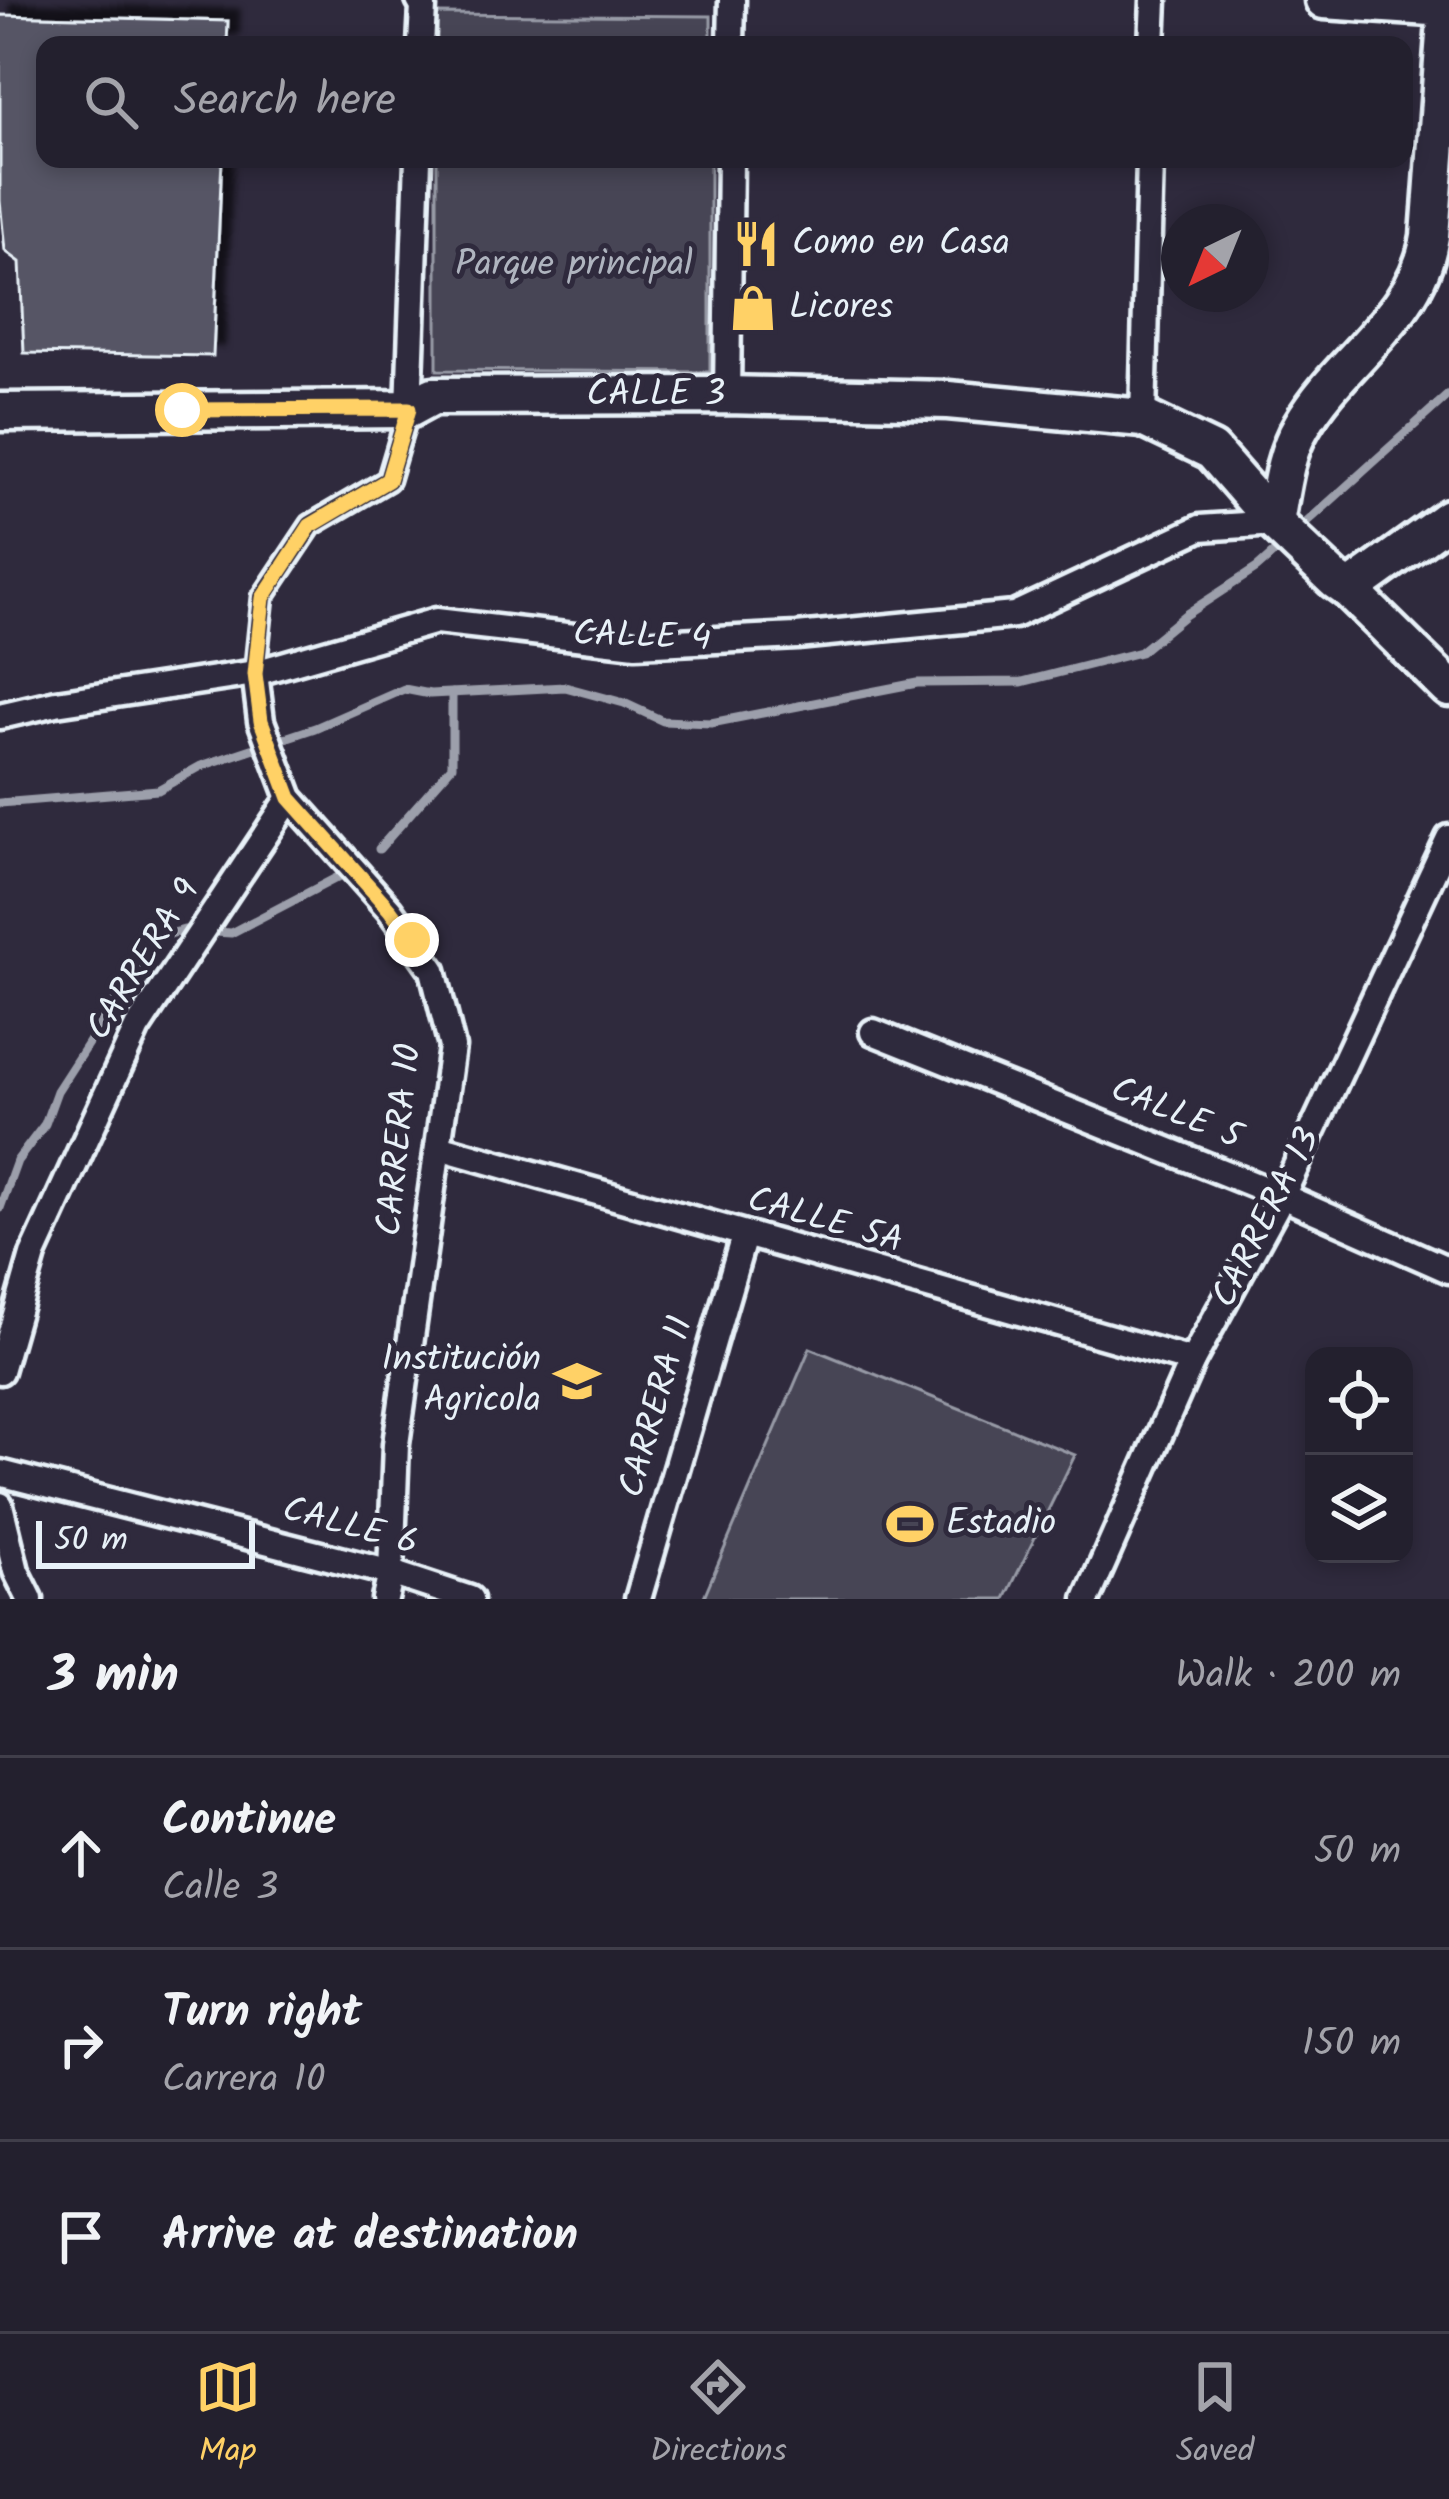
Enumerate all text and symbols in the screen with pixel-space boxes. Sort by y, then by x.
search box [36,36,1413,168]
text: Search here [174,66,396,138]
icon: search [78,69,144,135]
north arrow [1161,204,1269,312]
place label: Como en Casa [792,216,1010,273]
restaurant icon: Como en Casa [731,219,781,269]
park label: Parque principal [455,237,693,294]
place label: Licores [789,280,893,337]
shop icon: Licores [728,283,778,333]
street label: CALLE 3 [587,367,725,424]
route start [155,383,209,437]
street label: CALLE 4 [572,606,712,668]
street label: CARRERA 9 [72,868,216,1052]
route end [385,913,439,967]
street label: CARRERA 10 [362,1041,438,1239]
street label: CALLE 5 [1102,1062,1253,1167]
street label: CARRERA 13 [1197,1118,1337,1318]
street label: CALLE 5A [740,1172,910,1270]
street label: CARRERA 11 [604,1309,710,1505]
place label: Institución Agricola [382,1332,541,1430]
map controls [1305,1347,1413,1563]
button: locate [1305,1347,1413,1455]
school or university icon: Institución Agricola [552,1356,602,1406]
button: layers [1305,1455,1413,1563]
street label: CALLE 6 [276,1482,424,1572]
place label: Estadio [946,1496,1056,1553]
sports icon: Estadio [885,1499,935,1549]
scale bar [36,1515,255,1568]
text: 50 m [54,1515,128,1568]
text: 3 min [48,1637,179,1718]
text: Walk · 200 m [1176,1646,1401,1708]
text: Continue [162,1786,336,1858]
icon: ahead [48,1820,114,1886]
text: 50 m [1314,1822,1401,1884]
text: Calle 3 [162,1858,278,1920]
text: Turn right [162,1978,362,2050]
icon: right [48,2012,114,2078]
text: 150 m [1302,2014,1401,2076]
text: Carrera 10 [162,2050,326,2112]
text: Arrive at destination [162,2201,578,2273]
icon: arrive [48,2204,114,2270]
tab: Map [195,2354,261,2479]
tab: Directions [650,2354,787,2479]
tab: Saved [1176,2354,1254,2479]

